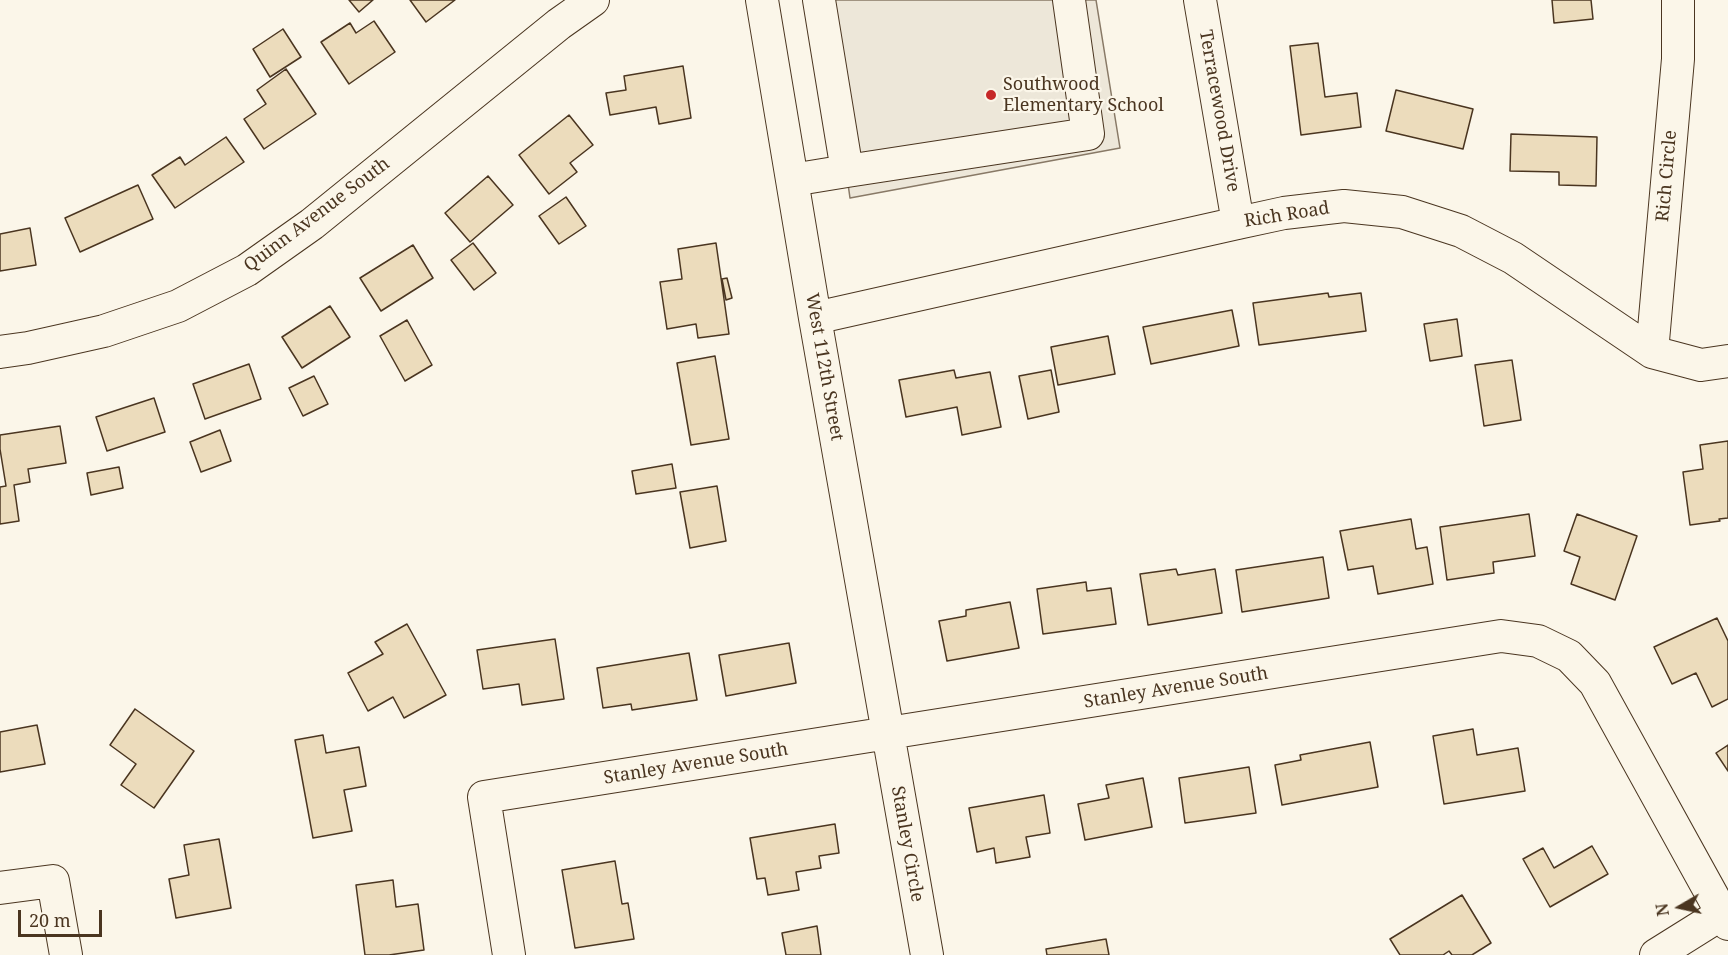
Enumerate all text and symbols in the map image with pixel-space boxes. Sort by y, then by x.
street label: Terracewood Drive [1194,28,1244,194]
place label: Southwood Elementary School [1003,74,1164,116]
marker: Southwood Elementary School [984,88,998,102]
street label: Rich Circle [1652,129,1682,223]
street label: Quinn Avenue South [240,153,394,277]
street label: Rich Road [1243,198,1331,232]
street label: West 112th Street [800,292,848,442]
street label: Stanley Avenue South [1082,663,1270,713]
street label: Stanley Avenue South [602,739,790,789]
street label: Stanley Circle [886,784,928,904]
north arrow [1650,877,1710,937]
scale bar [21,898,105,936]
text: N [1650,902,1674,918]
text: 20 m [29,908,71,932]

